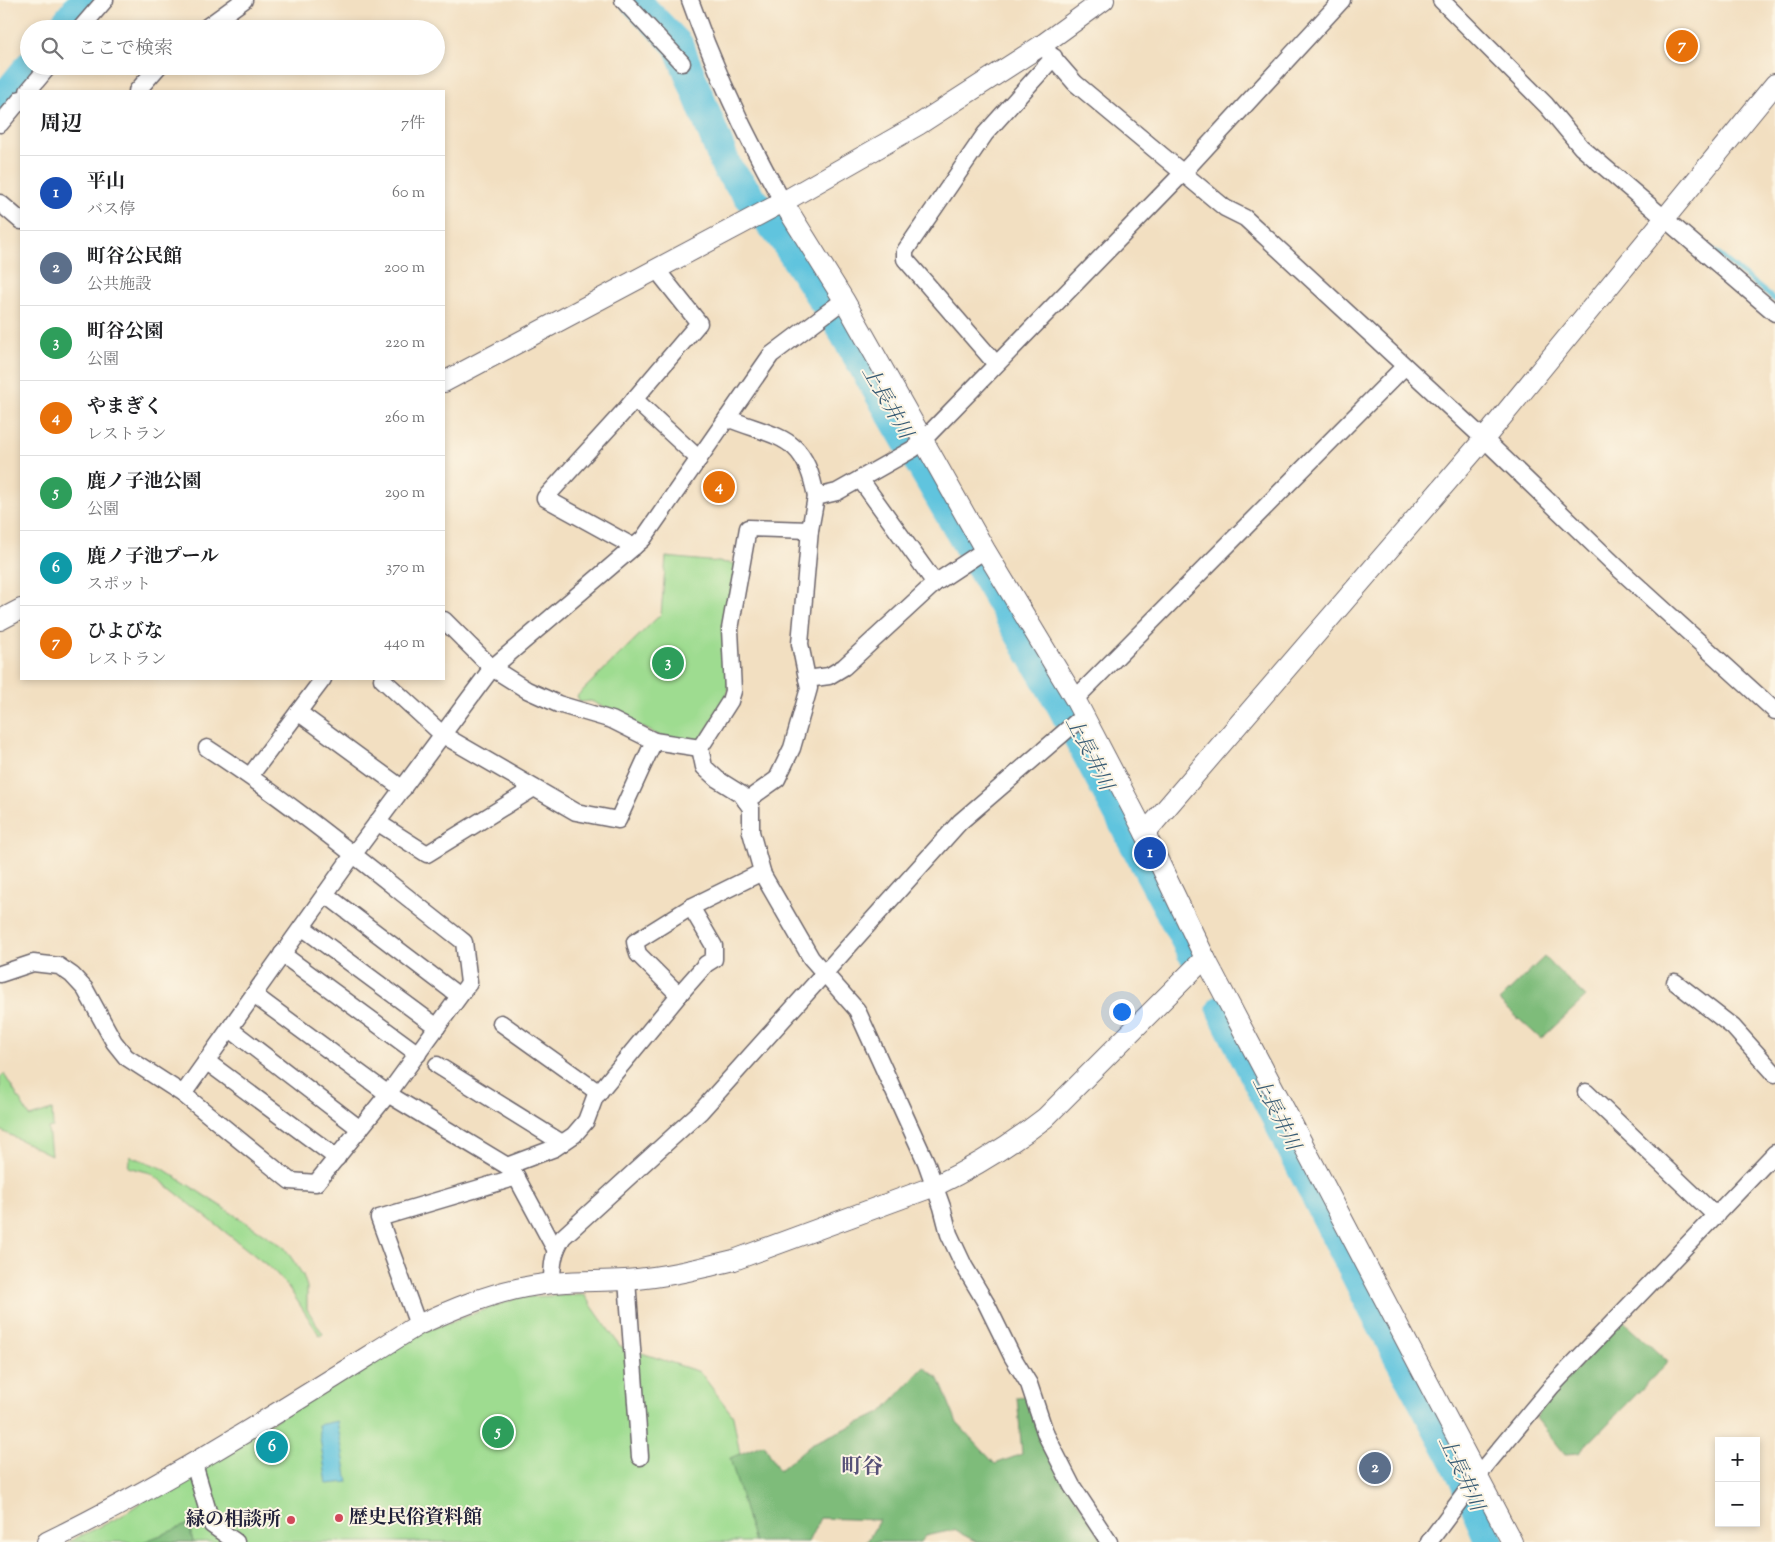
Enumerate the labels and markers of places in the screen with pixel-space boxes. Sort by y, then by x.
pin: 7 [1666,27,1698,65]
pin: 4 [703,468,735,506]
pin: 3 [652,644,684,682]
pin: 1 [1134,834,1166,872]
pin: 5 [482,1413,514,1451]
pin: 6 [256,1428,288,1466]
pin: 2 [1359,1449,1391,1487]
place label: 歴史民俗資料館 [349,1505,482,1532]
place label: 緑の相談所 [186,1507,281,1534]
marker: 歴史民俗資料館 [333,1512,345,1524]
marker: 緑の相談所 [285,1514,297,1526]

